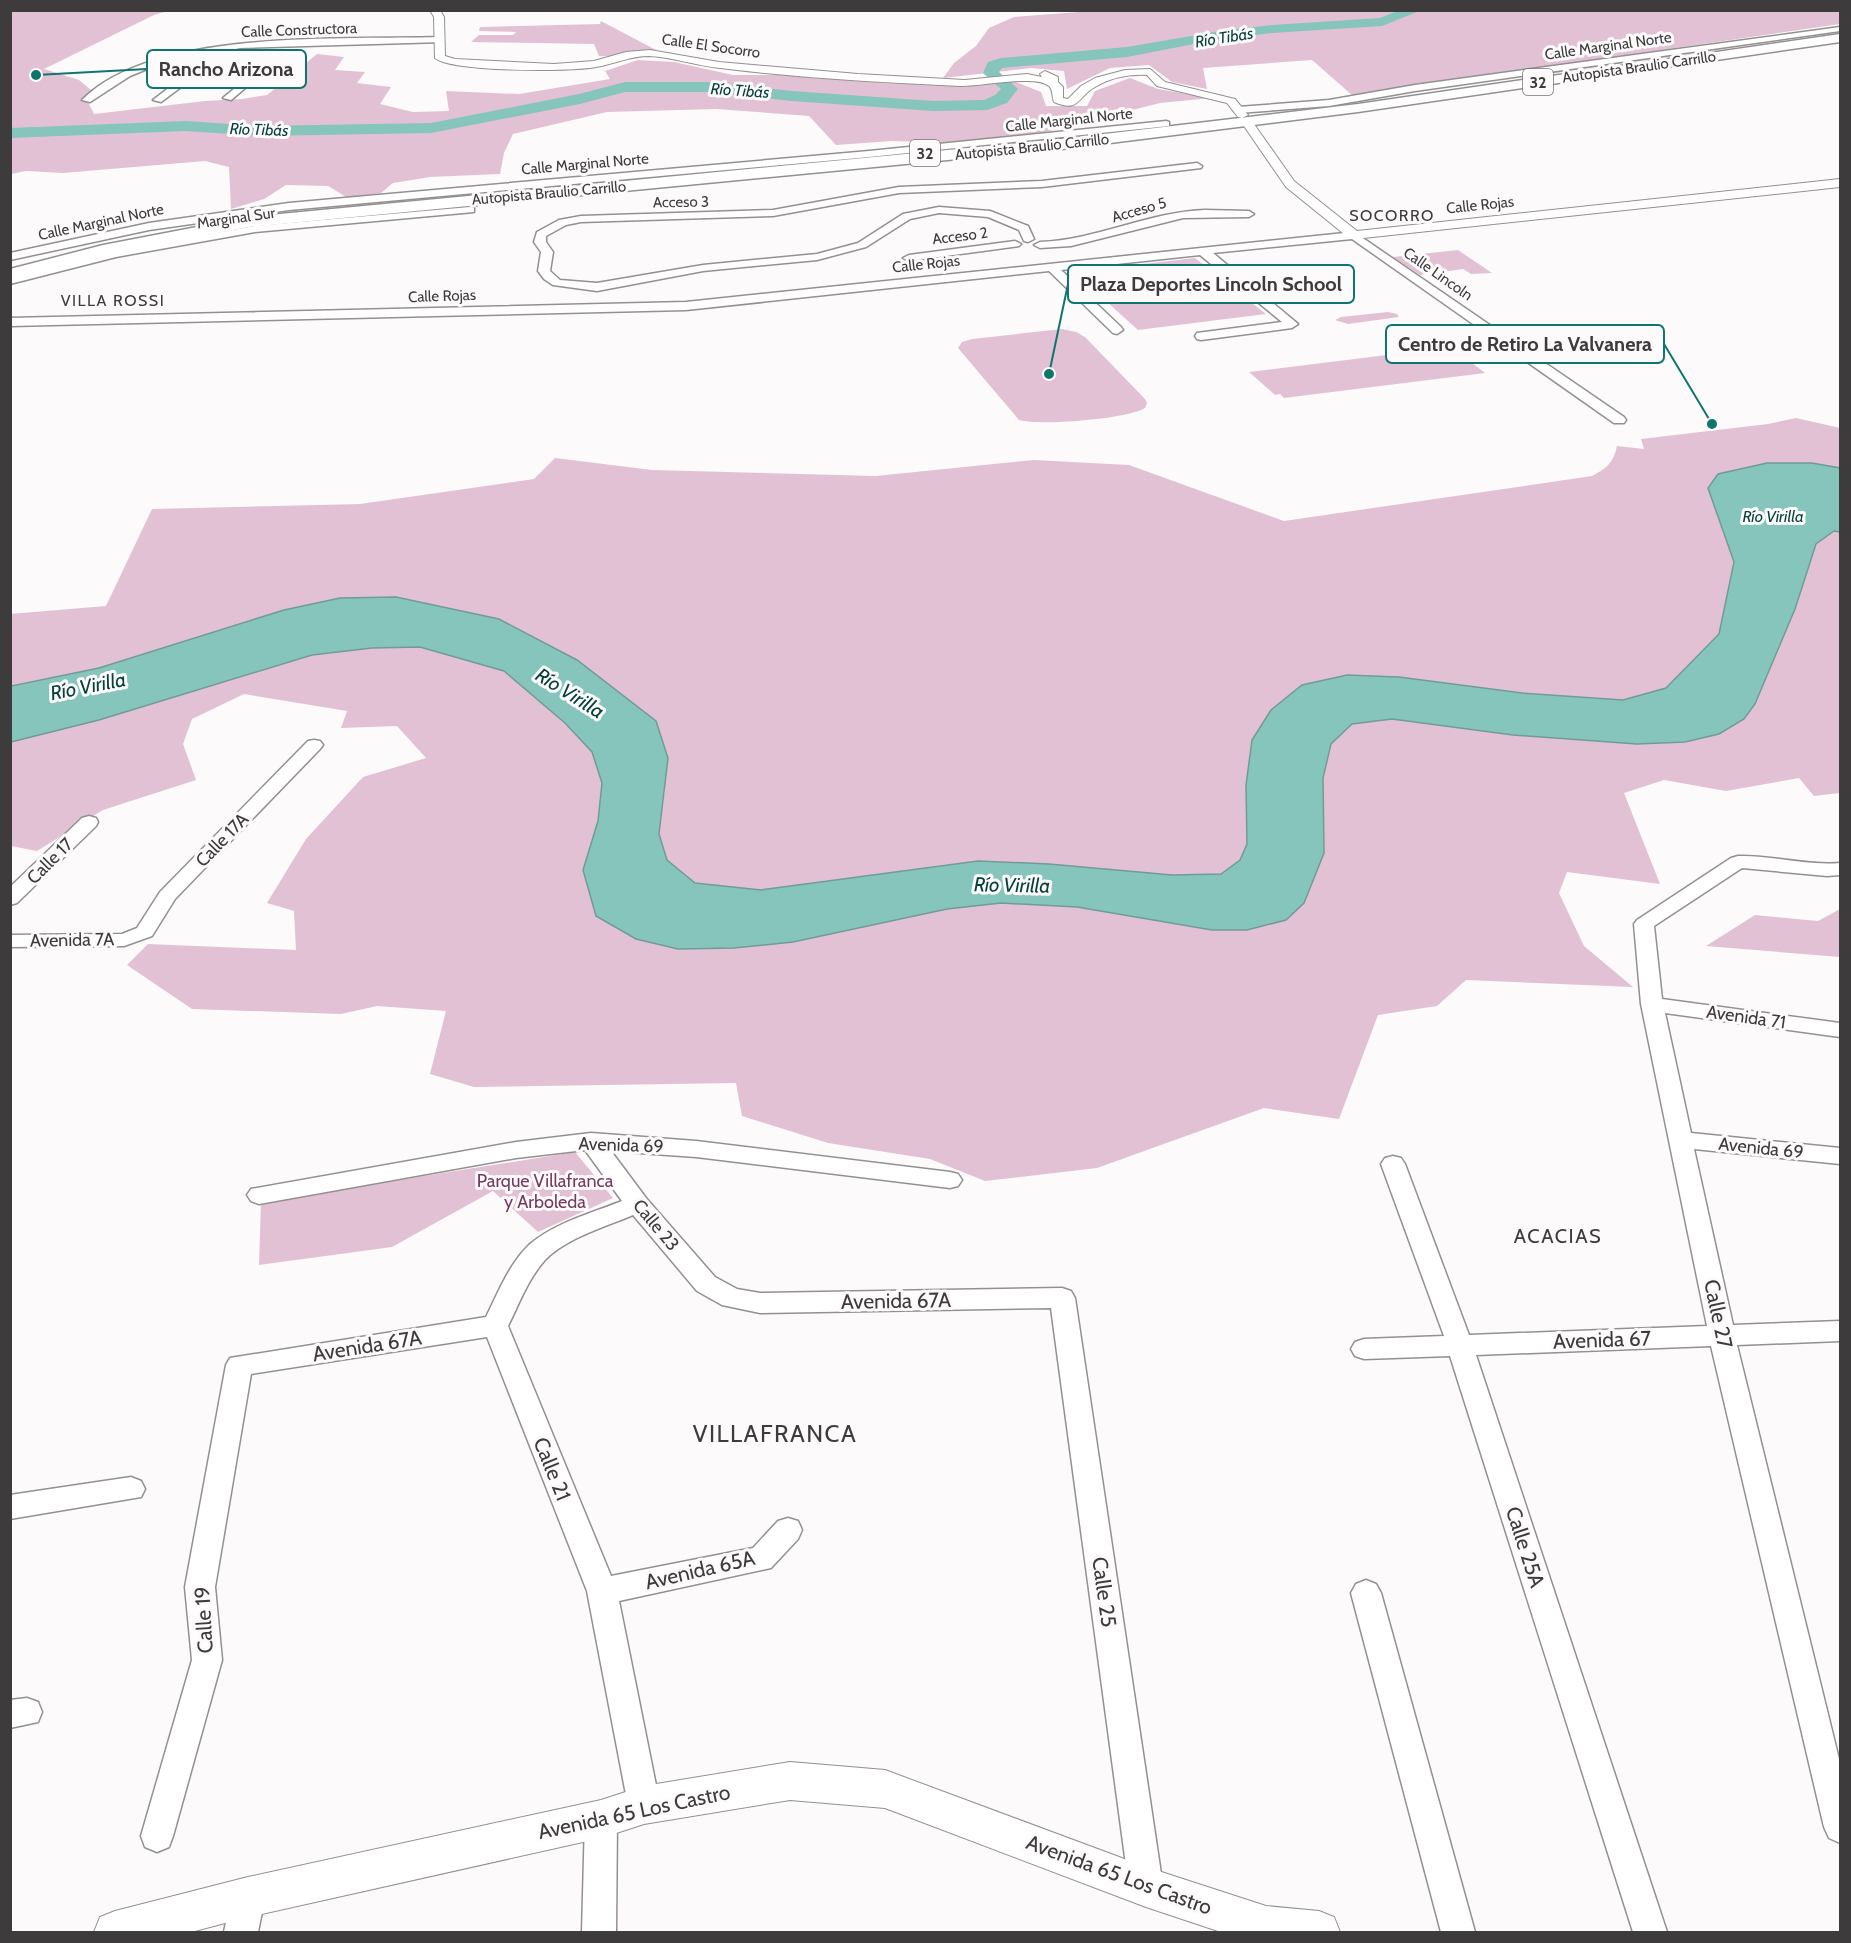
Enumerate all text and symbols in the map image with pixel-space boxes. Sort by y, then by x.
street label: Calle Constructora [241,19,358,41]
water label: Río Tibás [1194,24,1255,51]
street label: Calle Marginal Norte [1543,28,1673,64]
street label: Calle El Socorro [661,30,761,62]
street label: Autopista Braulio Carrillo [1561,47,1717,87]
callout: Rancho Arizona [147,50,306,88]
text: Rancho Arizona [158,57,294,81]
road number: 32 [1523,69,1553,95]
water label: Río Tibás [710,79,770,102]
street label: Calle Marginal Norte [1004,104,1134,136]
water label: Río Tibás [229,119,289,140]
street label: Autopista Braulio Carrillo [954,130,1110,164]
road number: 32 [910,140,940,166]
street label: Calle Marginal Norte [521,149,650,179]
street label: Autopista Braulio Carrillo [471,177,627,209]
street label: Calle Rojas [1445,192,1515,218]
street label: Acceso 3 [653,193,709,211]
street label: Acceso 5 [1110,194,1168,226]
street label: Calle Marginal Norte [37,200,166,244]
street label: Marginal Sur [196,204,276,232]
district label: SOCORRO [1349,206,1435,225]
street label: Acceso 2 [931,224,989,248]
street label: Calle Lincoln [1400,244,1476,304]
street label: Calle Rojas [891,251,961,277]
callout: Plaza Deportes Lincoln School [1068,265,1354,303]
text: Plaza Deportes Lincoln School [1080,272,1342,296]
street label: Calle Rojas [408,286,476,306]
district label: VILLA ROSSI [61,291,165,310]
callout: Centro de Retiro La Valvanera [1386,325,1664,363]
text: Centro de Retiro La Valvanera [1398,332,1652,356]
water label: Río Virilla [1742,507,1804,526]
water label: Río Virilla [531,663,609,723]
water label: Río Virilla [48,667,128,705]
street label: Calle 17A [191,808,253,872]
street label: Calle 17 [22,833,78,889]
water label: Río Virilla [974,872,1050,898]
street label: Avenida 7A [30,928,114,952]
street label: Avenida 71 [1705,1001,1787,1033]
street label: Avenida 69 [578,1133,664,1157]
street label: Avenida 69 [1717,1133,1805,1163]
park label: Parque Villafranca y Arboleda [477,1170,614,1213]
street label: Calle 23 [628,1195,684,1255]
district label: ACACIAS [1514,1224,1602,1248]
street label: Calle 27 [1699,1277,1738,1351]
street label: Avenida 67A [841,1287,951,1314]
street label: Avenida 67A [311,1325,423,1366]
street label: Avenida 67 [1553,1325,1652,1354]
district label: VILLAFRANCA [693,1419,857,1448]
street label: Calle 21 [528,1433,576,1504]
street label: Calle 25A [1501,1503,1550,1591]
street label: Avenida 65A [643,1545,757,1594]
street label: Calle 25 [1087,1555,1122,1629]
street label: Calle 19 [189,1586,218,1654]
street label: Avenida 65 Los Castro [536,1779,732,1844]
street label: Avenida 65 Los Castro [1023,1829,1215,1920]

